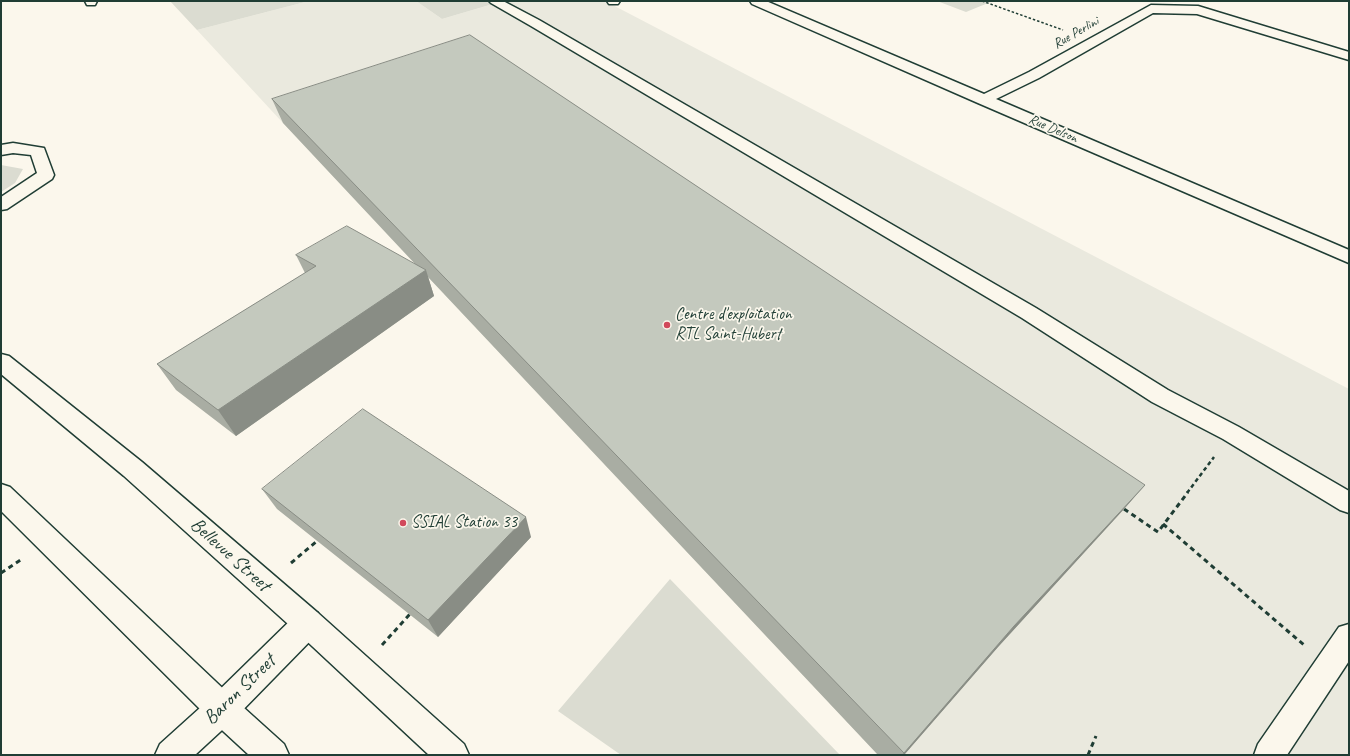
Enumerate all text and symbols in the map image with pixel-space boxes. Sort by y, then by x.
street label: Rue Perlini [1050,13,1102,53]
street label: Rue Delson [1026,111,1080,147]
place label: Centre d'exploitation RTL Saint-Hubert [675,305,792,345]
marker: Centre d'exploitation RTL Saint-Hubert [662,320,672,330]
street label: Bellevue Street [185,513,275,597]
place label: SSIAL Station 33 [411,513,517,533]
marker: SSIAL Station 33 [398,518,408,528]
street label: Baron Street [199,650,281,730]

